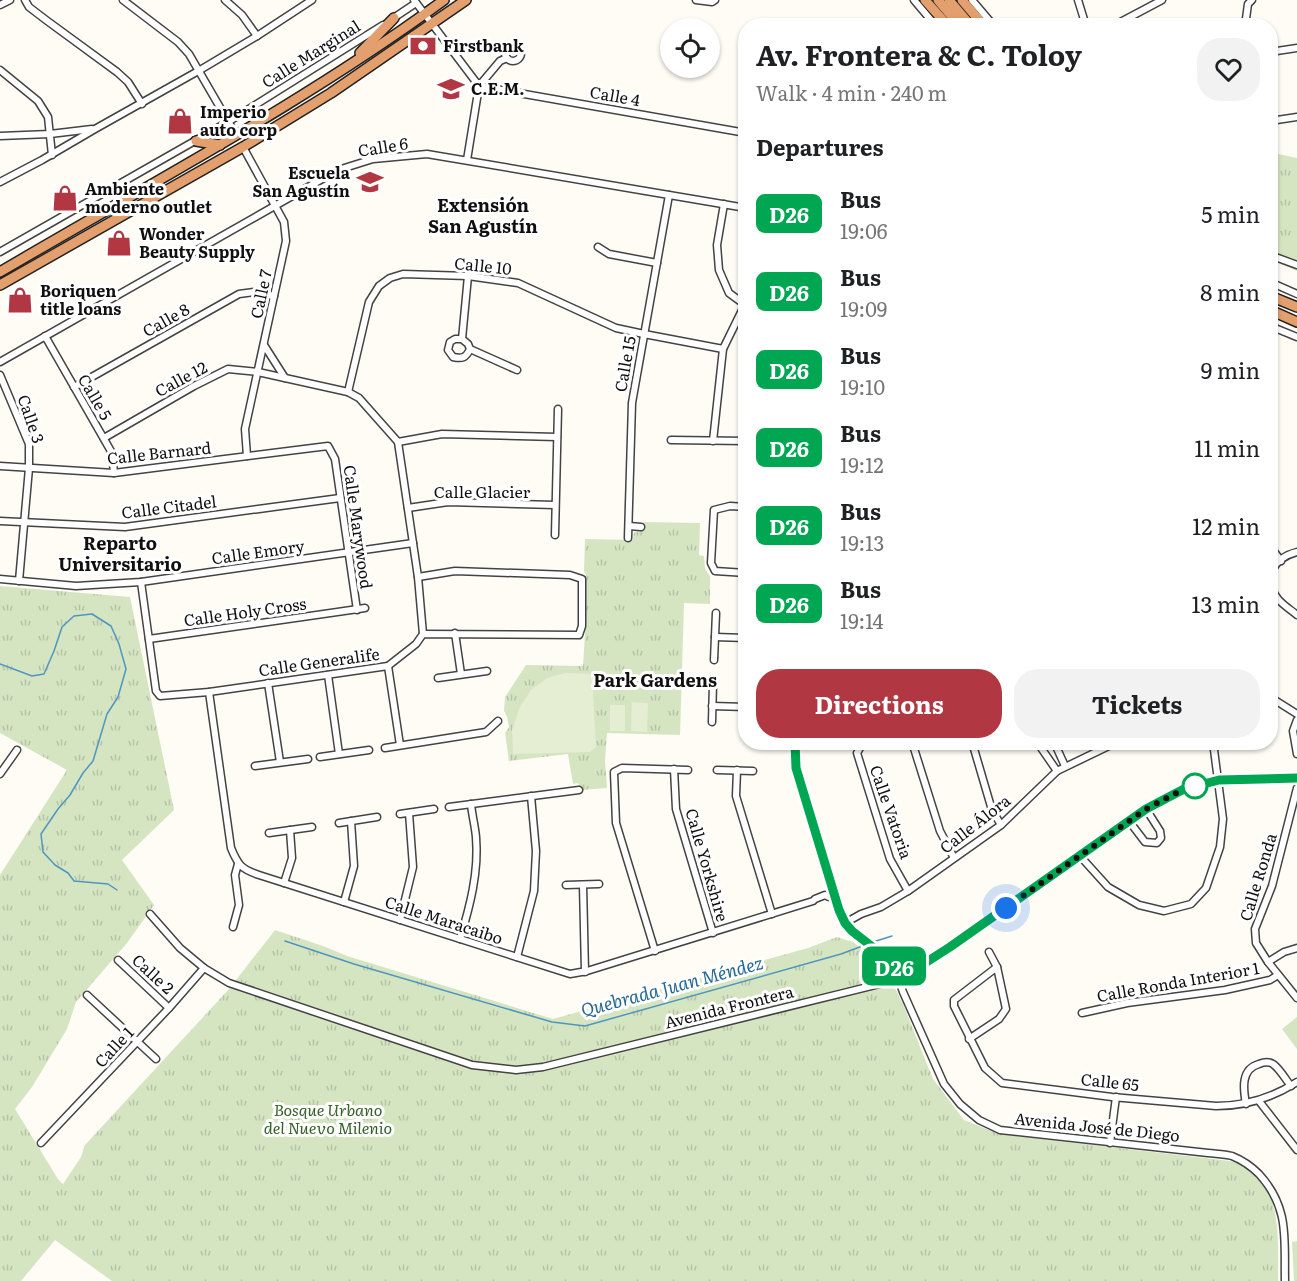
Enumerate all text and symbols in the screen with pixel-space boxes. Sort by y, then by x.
street label: Calle Marginal [256,13,364,93]
map controls [660,18,720,78]
button: locate [660,18,720,78]
bank icon: Firstbank [408,31,438,61]
place label: Firstbank [443,33,524,57]
text: Av. Frontera & C. Toloy [756,33,1082,75]
button: heart [1197,38,1260,101]
school or university icon: C.E.M. [436,74,466,104]
place label: C.E.M. [471,76,525,100]
text: Walk · 4 min · 240 m [756,77,947,107]
street label: Calle 4 [588,79,642,111]
place label: Imperio auto corp [200,99,277,141]
shop icon: Imperio auto corp [165,106,195,136]
street label: Calle 6 [356,130,410,162]
text: Departures [756,130,883,163]
place label: Escuela San Agustín [252,160,351,202]
school or university icon: Escuela San Agustín [355,167,385,197]
place label: Ambiente moderno outlet [85,176,212,218]
text: Bus [840,182,881,215]
shop icon: Ambiente moderno outlet [50,183,80,213]
district label: Extensión San Agustín [428,191,538,239]
text: 5 min [1201,197,1260,230]
text: D26 [769,198,809,229]
text: 19:06 [840,215,888,245]
place label: Wonder Beauty Supply [139,221,255,263]
shop icon: Wonder Beauty Supply [104,228,134,258]
street label: Calle 10 [453,250,513,280]
text: Bus [840,260,881,293]
street label: Calle 7 [243,267,277,321]
text: 8 min [1200,275,1260,308]
text: D26 [769,276,809,307]
place label: Boriquen title loans [40,278,121,320]
shop icon: Boriquen title loans [5,285,35,315]
text: 19:09 [840,293,887,323]
street label: Calle 8 [138,296,194,342]
street label: Calle 15 [607,334,641,394]
text: Bus [840,338,881,371]
text: 9 min [1201,353,1260,386]
street label: Calle 12 [150,354,211,402]
text: D26 [769,354,809,385]
street label: Calle 5 [73,369,119,424]
text: 19:10 [840,371,885,401]
street label: Calle 3 [12,391,51,446]
text: Bus [840,416,881,449]
text: 11 min [1194,431,1260,464]
text: D26 [769,432,809,463]
street label: Calle Barnard [106,435,212,469]
text: 19:12 [840,449,884,479]
street label: Calle Marywood [338,463,380,590]
street label: Calle Glacier [434,479,531,503]
street label: Calle Citadel [120,488,218,524]
text: Bus [840,494,881,527]
text: 12 min [1192,509,1260,542]
text: D26 [769,510,809,541]
text: 19:13 [840,527,884,557]
district label: Reparto Universitario [58,529,182,577]
street label: Calle Emory [210,533,307,569]
text: Bus [840,572,881,605]
text: 13 min [1191,587,1260,620]
text: D26 [769,588,809,619]
street label: Calle Holy Cross [182,591,308,631]
text: 19:14 [840,605,884,635]
street label: Calle Generalife [257,641,381,681]
district label: Park Gardens [593,666,717,693]
button: Directions [756,669,1002,738]
button: Tickets [1014,669,1260,738]
street label: Calle Vatoria [865,762,919,862]
unlabelled marker [1182,773,1208,799]
street label: Calle Álora [934,788,1015,859]
street label: Calle Yorkshire [680,805,736,924]
street label: Calle Ronda [1232,829,1282,924]
street label: Calle Maracaibo [382,889,506,949]
your location [991,893,1021,923]
line badge: D26 [860,946,928,986]
street label: Calle 2 [127,948,180,999]
water label: Quebrada Juan Méndez [578,948,766,1023]
text: D26 [874,951,914,982]
street label: Calle Ronda Interior 1 [1095,955,1262,1007]
street label: Avenida Frontera [662,978,796,1034]
street label: Calle 1 [88,1020,139,1072]
street label: Calle 65 [1080,1066,1140,1096]
park label: Bosque Urbano del Nuevo Milenio [264,1097,392,1139]
street label: Avenida José de Diego [1013,1105,1181,1147]

